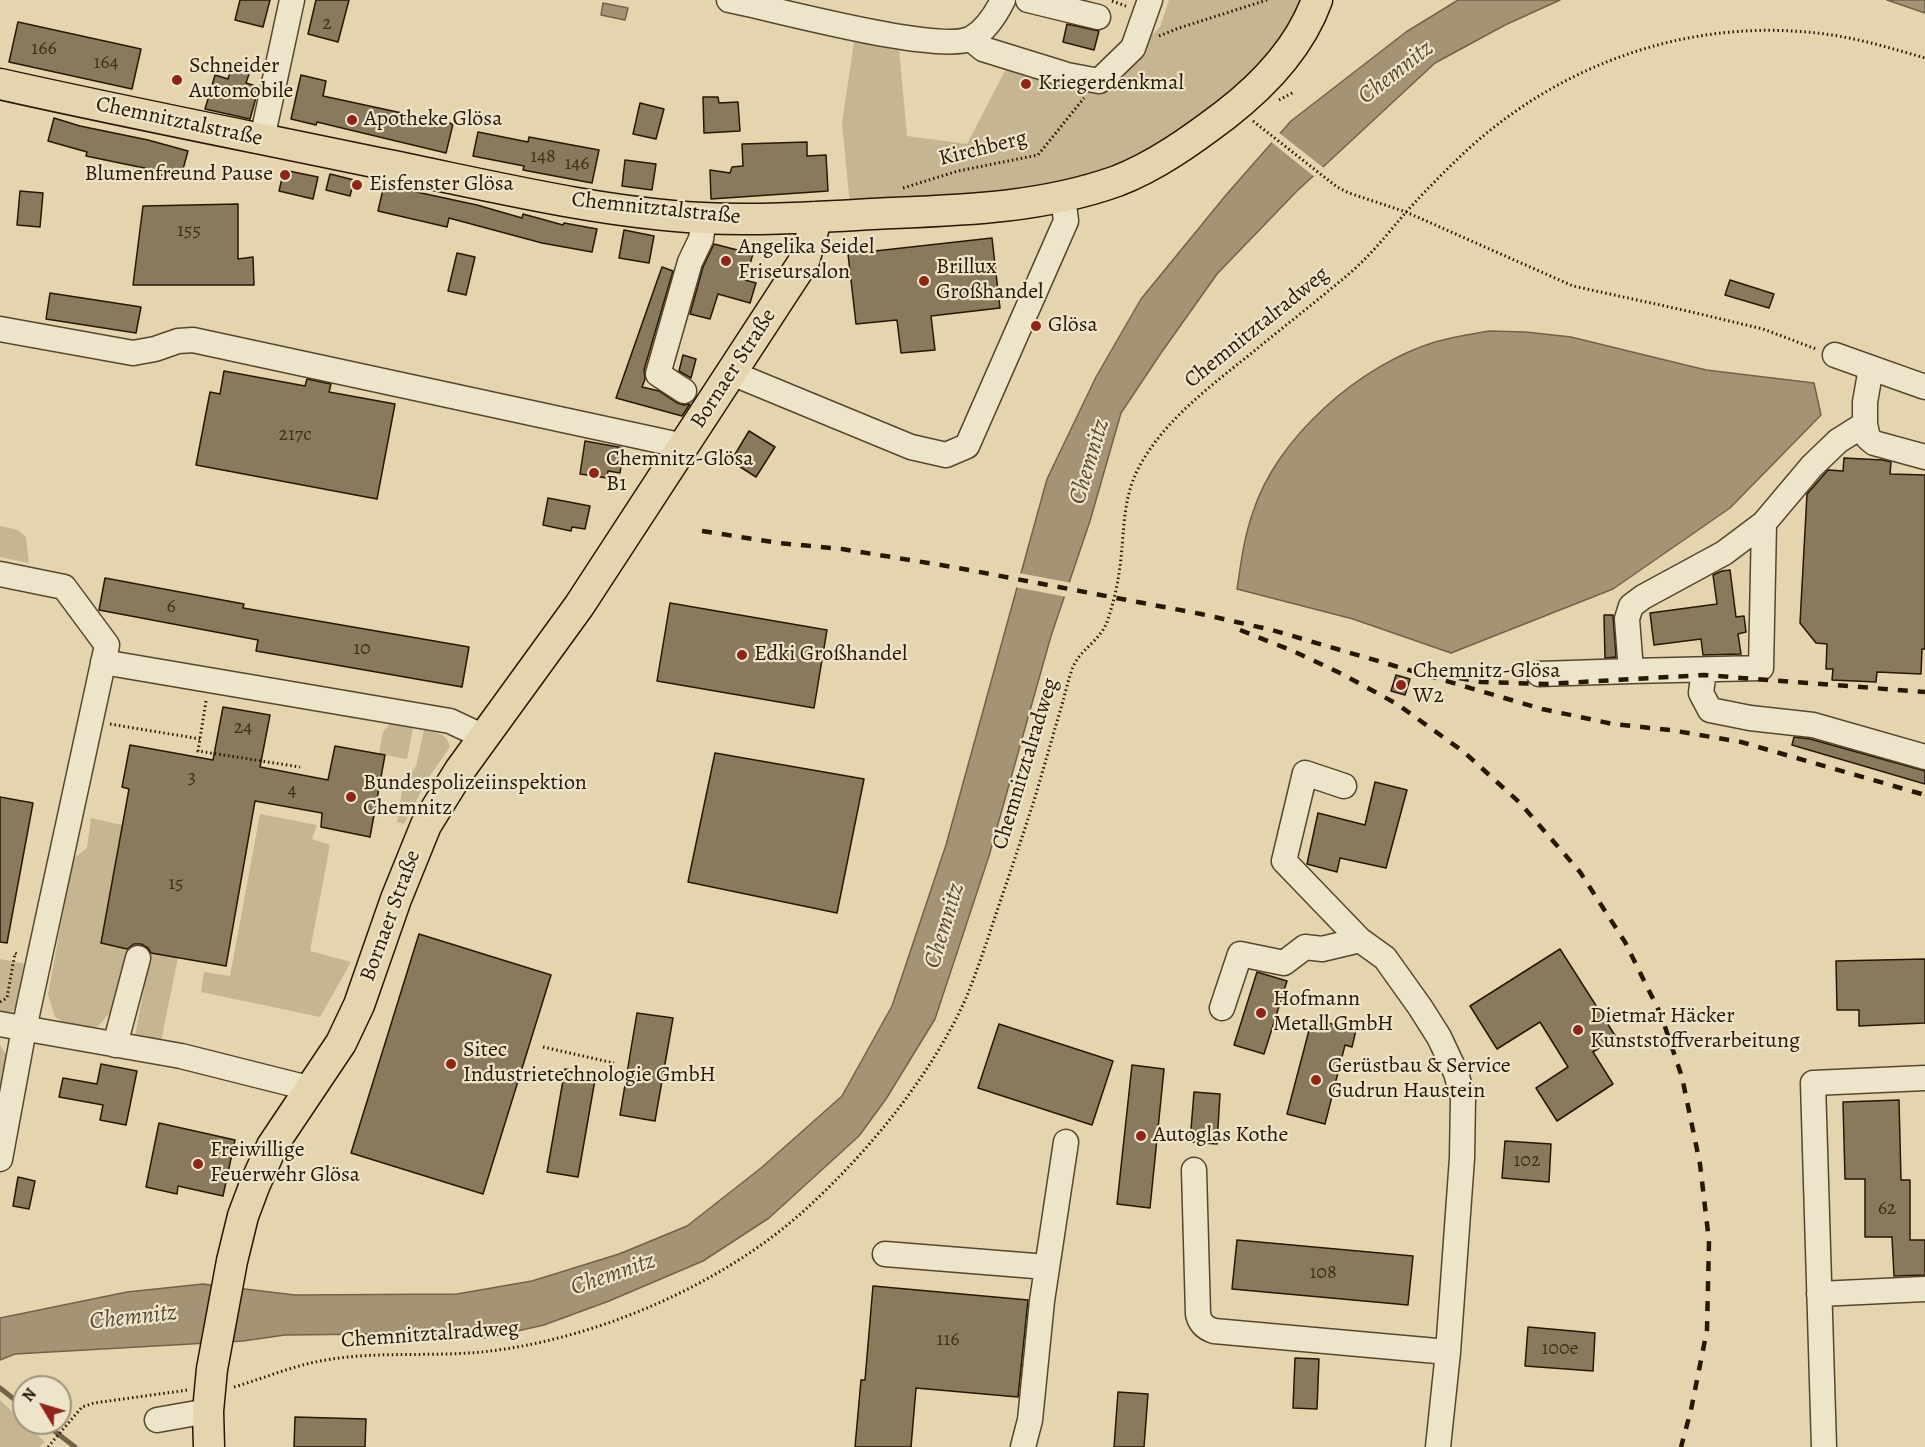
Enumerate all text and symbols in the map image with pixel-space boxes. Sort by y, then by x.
house number: 2 [322,12,332,36]
water label: Chemnitz [1353,35,1439,111]
house number: 166 [31,37,57,61]
house number: 164 [93,51,119,75]
place label: Schneider Automobile [189,54,293,106]
place label: Kriegerdenkmal [1038,71,1184,97]
marker: Schneider Automobile [170,73,184,87]
marker: Kriegerdenkmal [1019,77,1033,91]
street label: Chemnitztalstraße [93,91,265,153]
place label: Apotheke Glösa [364,107,502,133]
marker: Apotheke Glösa [345,113,359,127]
street label: Kirchberg [936,125,1030,173]
house number: 148 [530,145,556,169]
house number: 146 [564,152,590,176]
place label: Blumenfreund Pause [84,162,273,188]
marker: Blumenfreund Pause [278,168,292,182]
place label: Eisfenster Glösa [369,172,514,198]
marker: Eisfenster Glösa [350,178,364,192]
street label: Chemnitztalstraße [570,187,742,231]
house number: 155 [177,219,201,243]
place label: Angelika Seidel Friseursalon [738,235,874,286]
marker: Angelika Seidel Friseursalon [719,254,733,268]
place label: Brillux Großhandel [936,255,1043,306]
street label: Chemnitztalradweg [1179,262,1335,394]
marker: Brillux Großhandel [917,274,931,288]
street label: Bornaer Straße [685,304,783,434]
place label: Glösa [1048,313,1098,339]
marker: Glösa [1029,319,1043,333]
water label: Chemnitz [1063,416,1117,508]
house number: 217c [278,423,312,447]
place label: Chemnitz-Glösa B1 [606,447,754,499]
marker: Chemnitz-Glösa B1 [587,466,601,480]
house number: 6 [166,595,176,619]
house number: 10 [353,637,371,661]
place label: Edki Großhandel [754,642,907,668]
marker: Edki Großhandel [735,648,749,662]
place label: Chemnitz-Glösa W2 [1413,659,1561,710]
street label: Chemnitztalradweg [987,675,1065,853]
marker: Chemnitz-Glösa W2 [1394,678,1408,692]
house number: 24 [234,716,252,740]
house number: 3 [188,766,196,790]
place label: Bundespolizeiinspektion Chemnitz [363,771,587,822]
house number: 4 [287,779,297,803]
marker: Bundespolizeiinspektion Chemnitz [344,790,358,804]
street label: Bornaer Straße [355,847,427,985]
house number: 15 [168,872,184,896]
water label: Chemnitz [918,880,972,972]
place label: Hofmann Metall GmbH [1273,987,1394,1038]
place label: Dietmar Häcker Kunststoffverarbeitung [1590,1004,1800,1056]
marker: Hofmann Metall GmbH [1254,1006,1268,1020]
marker: Dietmar Häcker Kunststoffverarbeitung [1571,1023,1585,1037]
place label: Sitec Industrietechnologie GmbH [463,1038,716,1090]
place label: Gerüstbau & Service Gudrun Haustein [1328,1054,1511,1106]
marker: Sitec Industrietechnologie GmbH [444,1057,458,1071]
marker: Gerüstbau & Service Gudrun Haustein [1309,1073,1323,1087]
place label: Autoglas Kothe [1153,1123,1288,1149]
marker: Autoglas Kothe [1134,1129,1148,1143]
place label: Freiwillige Feuerwehr Glösa [210,1138,360,1190]
house number: 102 [1514,1149,1540,1173]
marker: Freiwillige Feuerwehr Glösa [191,1157,205,1171]
house number: 62 [1878,1197,1896,1221]
water label: Chemnitz [567,1247,659,1303]
house number: 108 [1309,1261,1337,1285]
water label: Chemnitz [88,1299,178,1337]
street label: Chemnitztalradweg [340,1316,520,1354]
house number: 116 [937,1328,959,1352]
house number: 100e [1541,1337,1579,1361]
north arrow [12,1375,72,1435]
text: N [17,1384,42,1407]

